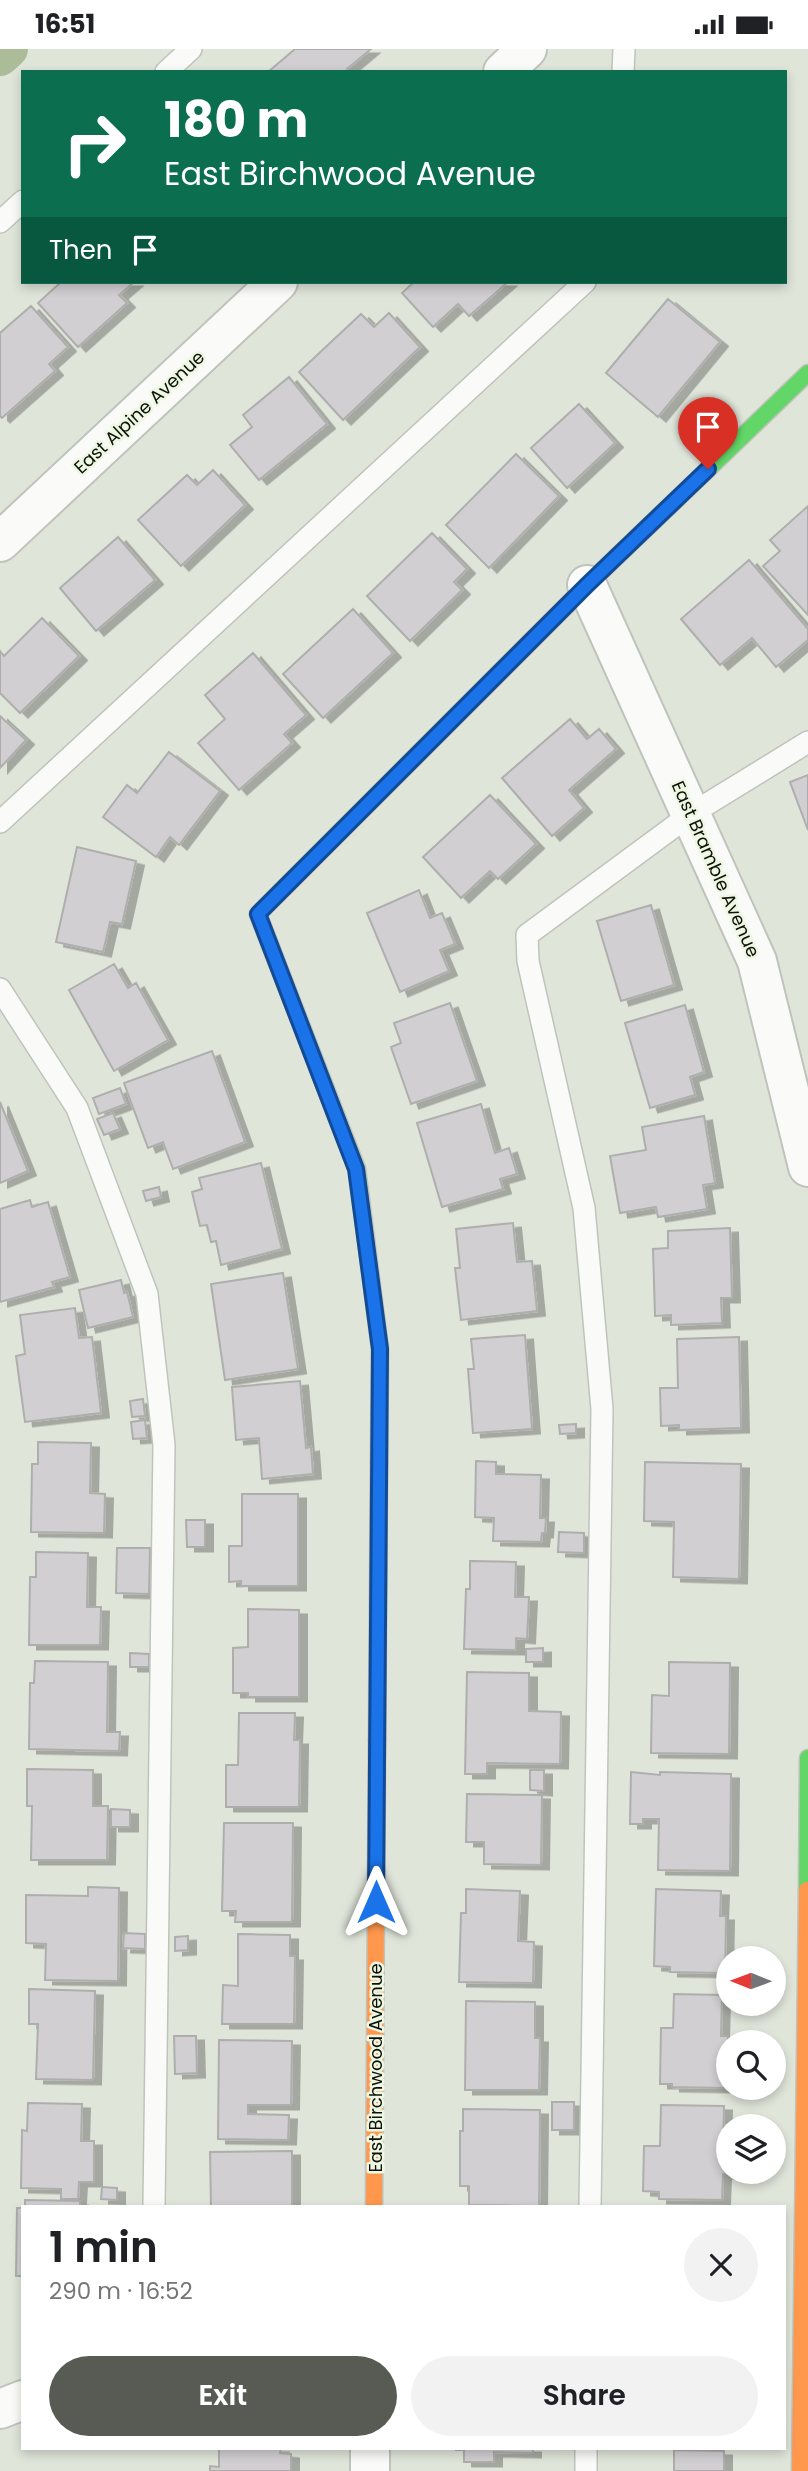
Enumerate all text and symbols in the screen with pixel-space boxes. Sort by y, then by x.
text: 16:51 [35,6,95,42]
text: 180 m [164,86,308,154]
icon: right [49,98,140,189]
text: East Birchwood Avenue [164,151,536,196]
icon: arrive [126,231,164,269]
text: Then [49,232,112,268]
street label: East Alpine Avenue [68,345,210,479]
pin [678,397,738,469]
icon: arrive [689,408,727,446]
street label: East Bramble Avenue [666,777,766,961]
position arrow [339,1865,413,1939]
north arrow [716,1946,786,2016]
map controls [716,1946,786,2184]
street label: East Birchwood Avenue [363,1963,388,2173]
button: search [716,2030,786,2100]
button: layers [716,2114,786,2184]
text: 1 min [49,2218,158,2277]
button: close [684,2228,758,2302]
text: 290 m · 16:52 [49,2275,193,2307]
button: Exit [49,2356,397,2436]
button: Share [411,2356,758,2436]

